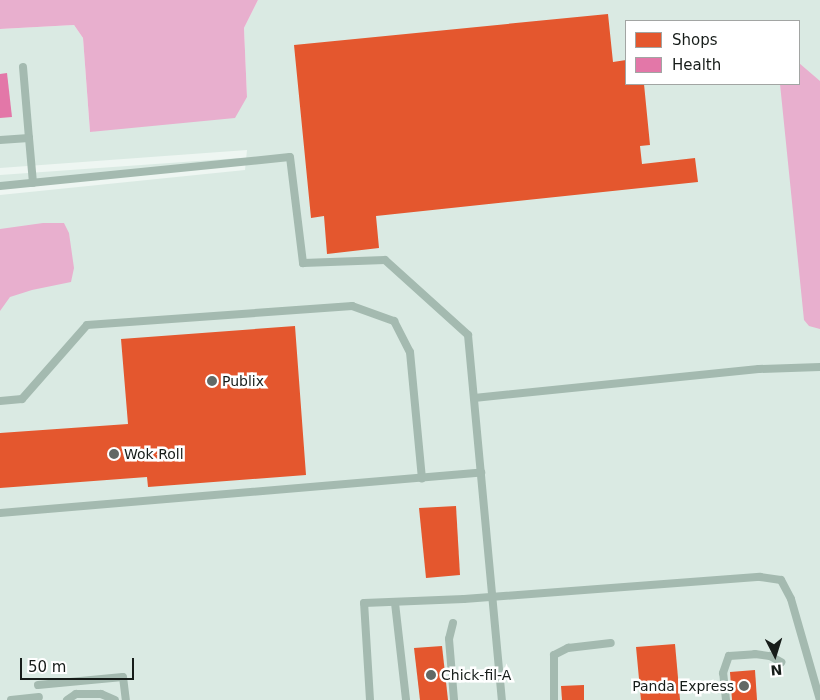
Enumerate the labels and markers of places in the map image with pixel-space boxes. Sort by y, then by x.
place label: Publix [222,373,264,389]
marker: Publix [206,375,218,387]
place label: Wok Roll [124,446,184,462]
marker: Wok Roll [108,448,120,460]
place label: Chick-fil-A [441,667,511,683]
marker: Chick-fil-A [425,669,437,681]
place label: Panda Express [632,678,734,694]
marker: Panda Express [738,680,750,692]

